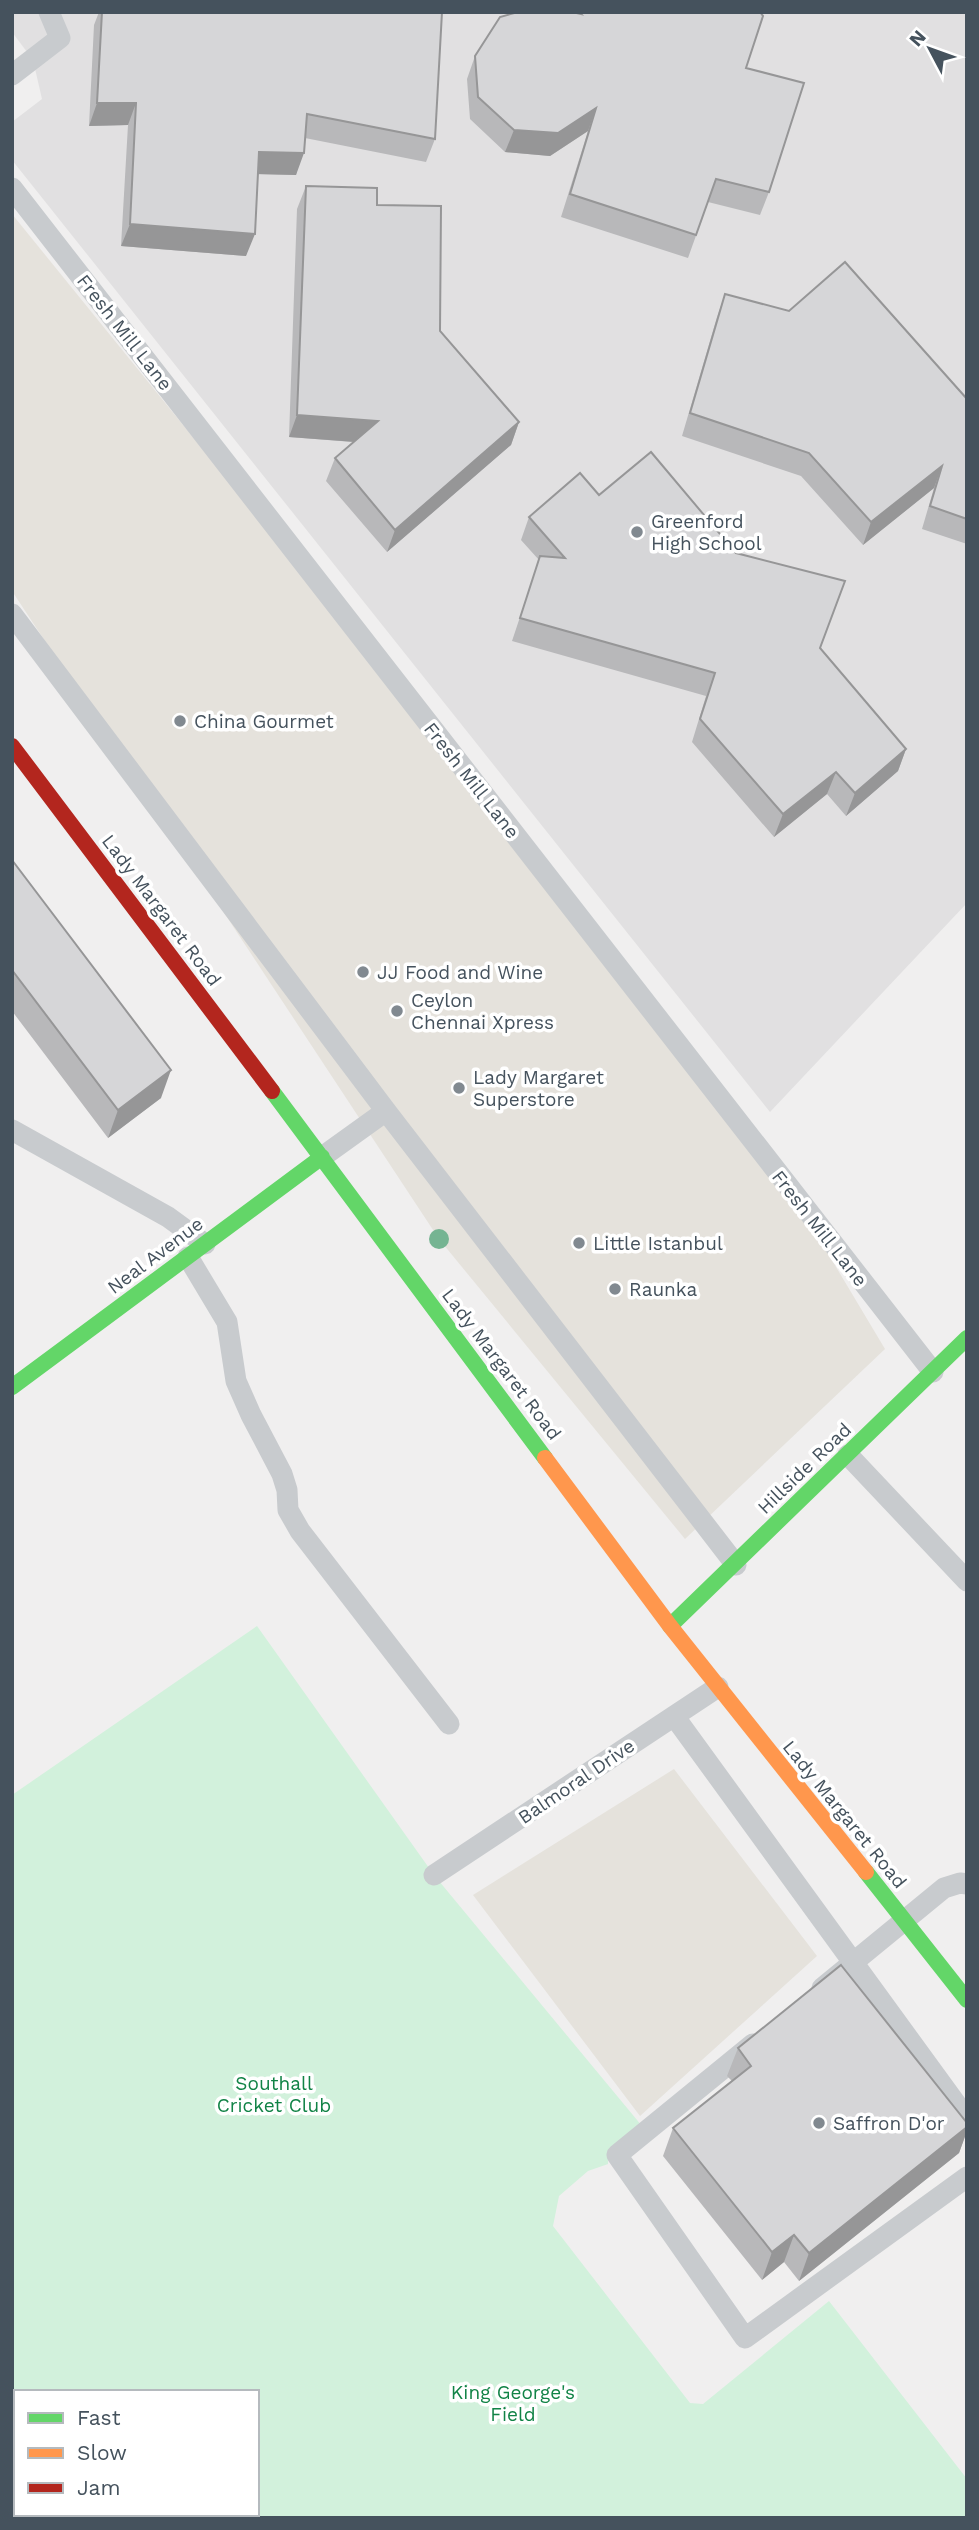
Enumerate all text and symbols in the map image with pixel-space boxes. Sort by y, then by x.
north arrow [895,14,965,84]
text: N [904,25,931,51]
street label: Fresh Mill Lane [72,270,177,395]
place label: Greenford High School [651,510,762,555]
marker: Greenford High School [629,524,645,540]
place label: China Gourmet [194,710,334,733]
marker: China Gourmet [172,713,188,729]
street label: Fresh Mill Lane [419,718,524,843]
street label: Lady Margaret Road [97,830,226,991]
place label: JJ Food and Wine [377,961,543,984]
marker: JJ Food and Wine [355,964,371,980]
place label: Ceylon Chennai Xpress [411,989,554,1034]
marker: Ceylon Chennai Xpress [389,1003,405,1019]
place label: Lady Margaret Superstore [473,1066,604,1111]
marker: Lady Margaret Superstore [451,1080,467,1096]
street label: Fresh Mill Lane [767,1166,872,1291]
street label: Neal Avenue [103,1212,208,1299]
place label: Little Istanbul [593,1232,723,1255]
marker: Little Istanbul [571,1235,587,1251]
place label: Raunka [629,1278,697,1301]
marker: Raunka [607,1281,623,1297]
street label: Lady Margaret Road [437,1284,566,1445]
street label: Hillside Road [753,1418,856,1519]
street label: Balmoral Drive [514,1734,639,1829]
street label: Lady Margaret Road [778,1736,911,1893]
park label: Southall Cricket Club [217,2072,331,2117]
place label: Saffron D'or [833,2112,945,2135]
marker: Saffron D'or [811,2115,827,2131]
park label: King George's Field [451,2381,575,2426]
legend [14,2390,259,2516]
text: Fast [77,2405,121,2430]
text: Slow [77,2440,127,2465]
text: Jam [77,2475,120,2500]

